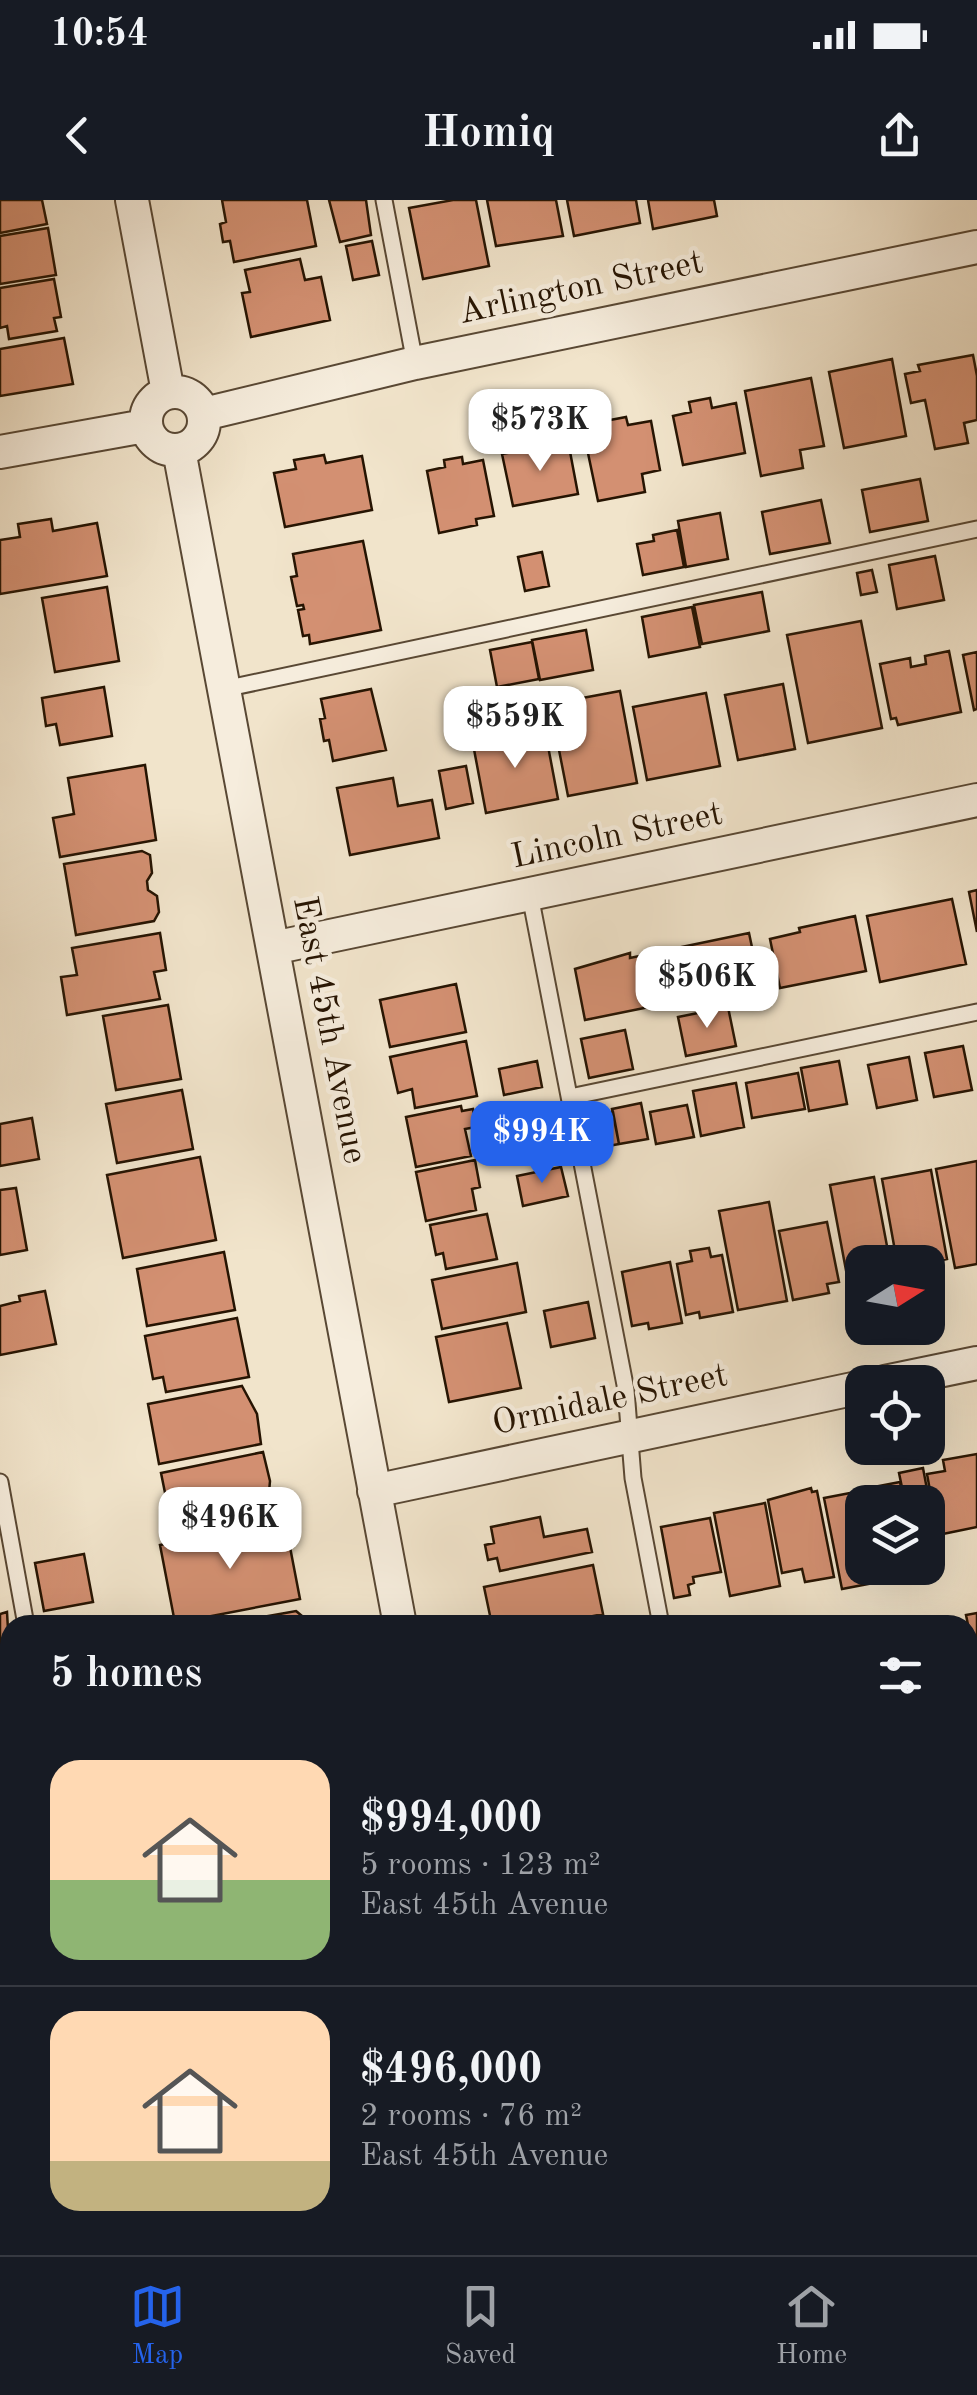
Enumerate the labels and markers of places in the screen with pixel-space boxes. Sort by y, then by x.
pin: $573K [470,389,610,474]
pin: $559K [445,686,585,771]
pin: $506K [637,946,777,1031]
pin: $994K [472,1101,612,1186]
pin: $496K [160,1487,300,1572]

